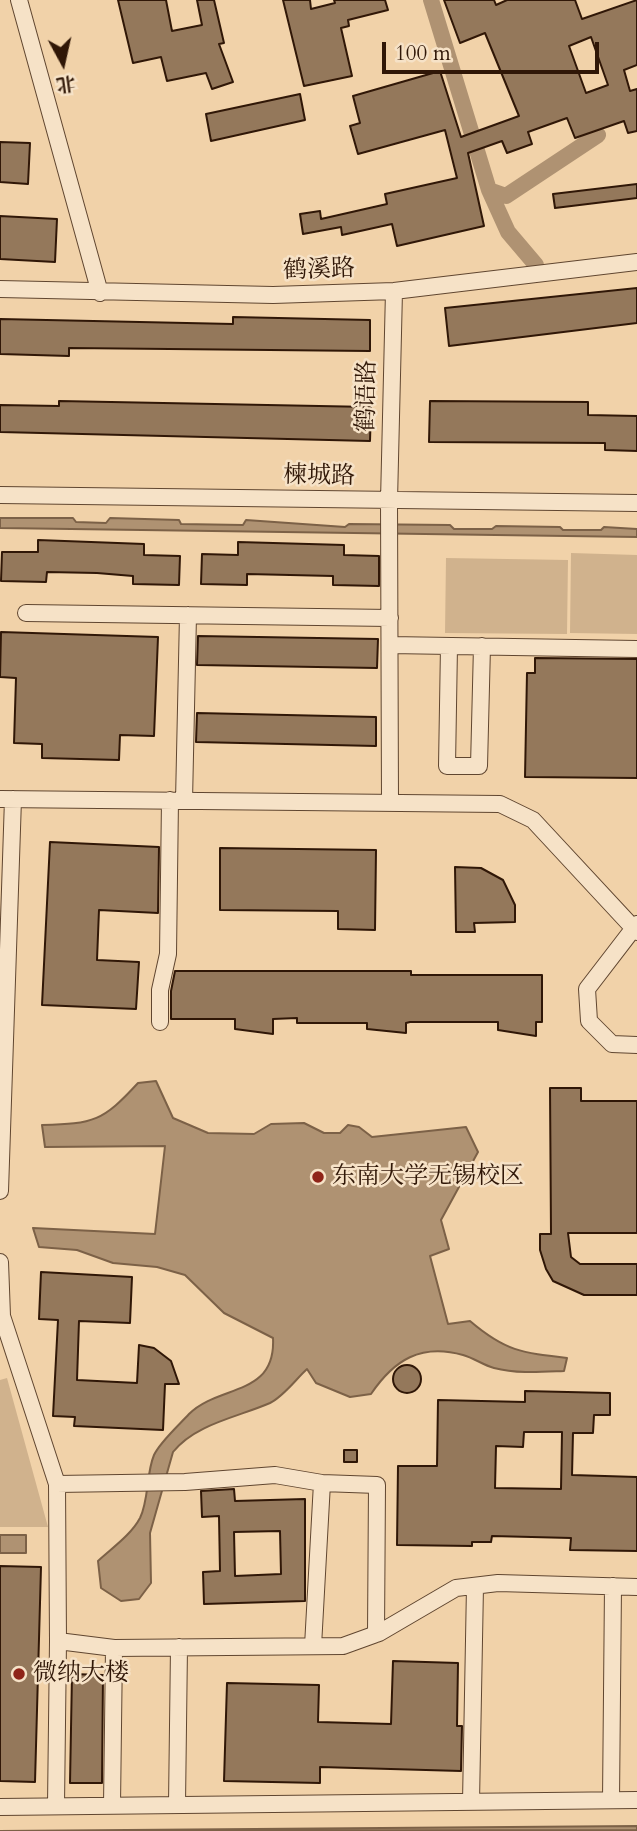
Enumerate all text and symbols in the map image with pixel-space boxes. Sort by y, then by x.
north arrow [28,28,98,98]
scale bar [385,28,602,72]
text: 100 m [395,39,451,68]
text: 北 [55,70,77,98]
street label: 鹤溪路 [283,255,355,287]
street label: 鹤语路 [353,360,383,432]
street label: 楝城路 [283,462,355,492]
place label: 东南大学无锡校区 [332,1163,524,1191]
marker: 东南大学无锡校区 [310,1169,326,1185]
place label: 微纳大楼 [33,1660,129,1688]
marker: 微纳大楼 [11,1666,27,1682]

